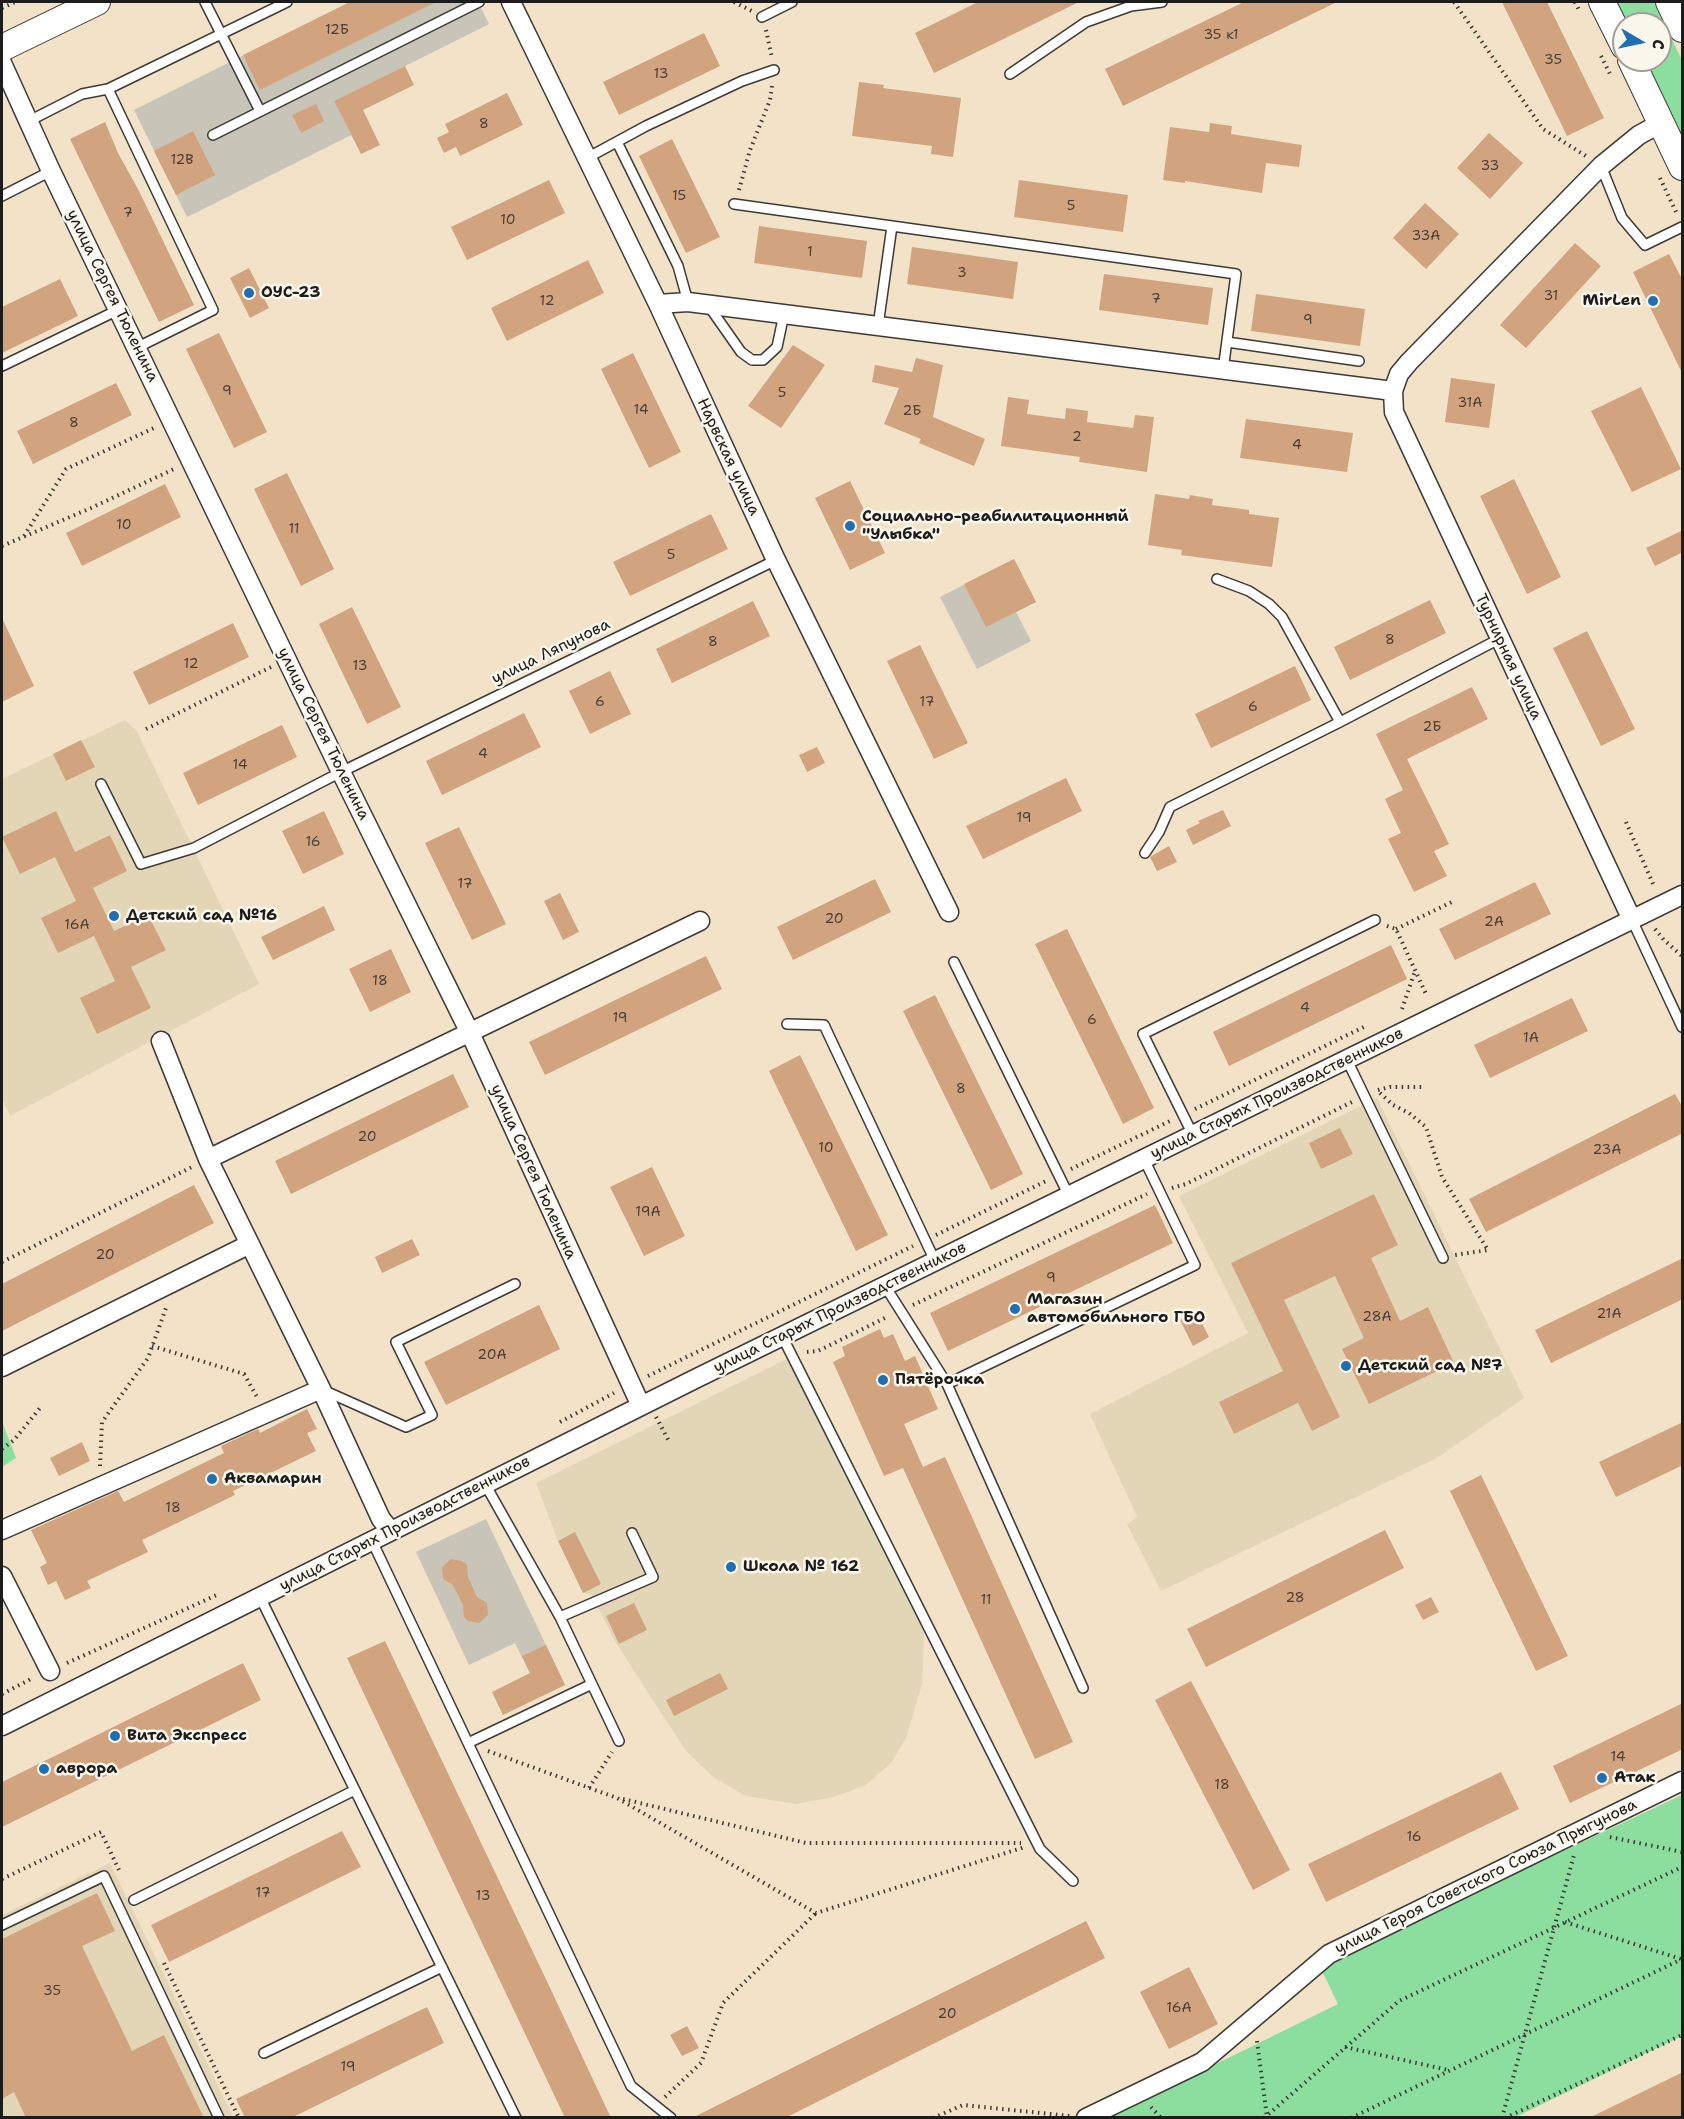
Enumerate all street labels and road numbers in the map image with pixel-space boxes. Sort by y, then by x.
street label: улица Сергея Тюленина [62,207,162,385]
street label: Нарвская улица [692,395,764,519]
street label: Турнирная улица [1470,591,1546,723]
street label: улица Ляпунова [489,615,613,689]
street label: улица Сергея Тюленина [273,645,373,823]
street label: улица Старых Производственников [1147,1024,1407,1164]
street label: улица Сергея Тюленина [486,1082,580,1262]
street label: улица Старых Производственников [710,1238,970,1378]
street label: улица Старых Производственников [276,1452,534,1596]
street label: улица Героя Советского Союза Прыгунова [1332,1795,1640,1959]

